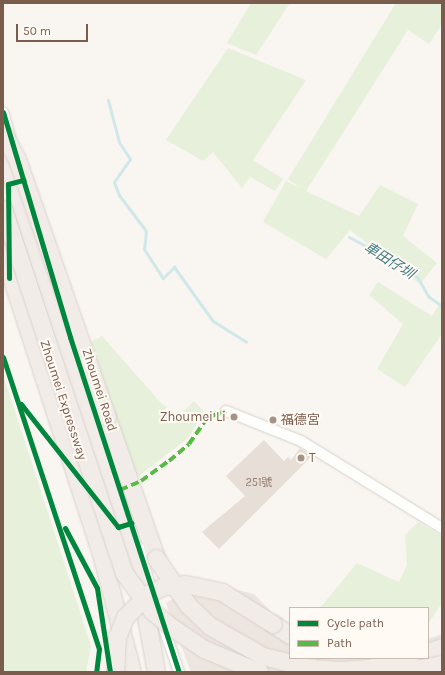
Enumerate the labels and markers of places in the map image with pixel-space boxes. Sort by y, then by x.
place label: Zhoumei Li [160,409,226,425]
marker: Zhoumei Li [229,412,239,422]
place label: 福德宮 [281,412,320,428]
marker: 福德宮 [268,415,278,425]
place label: T [309,450,316,466]
marker: T [296,453,306,463]

